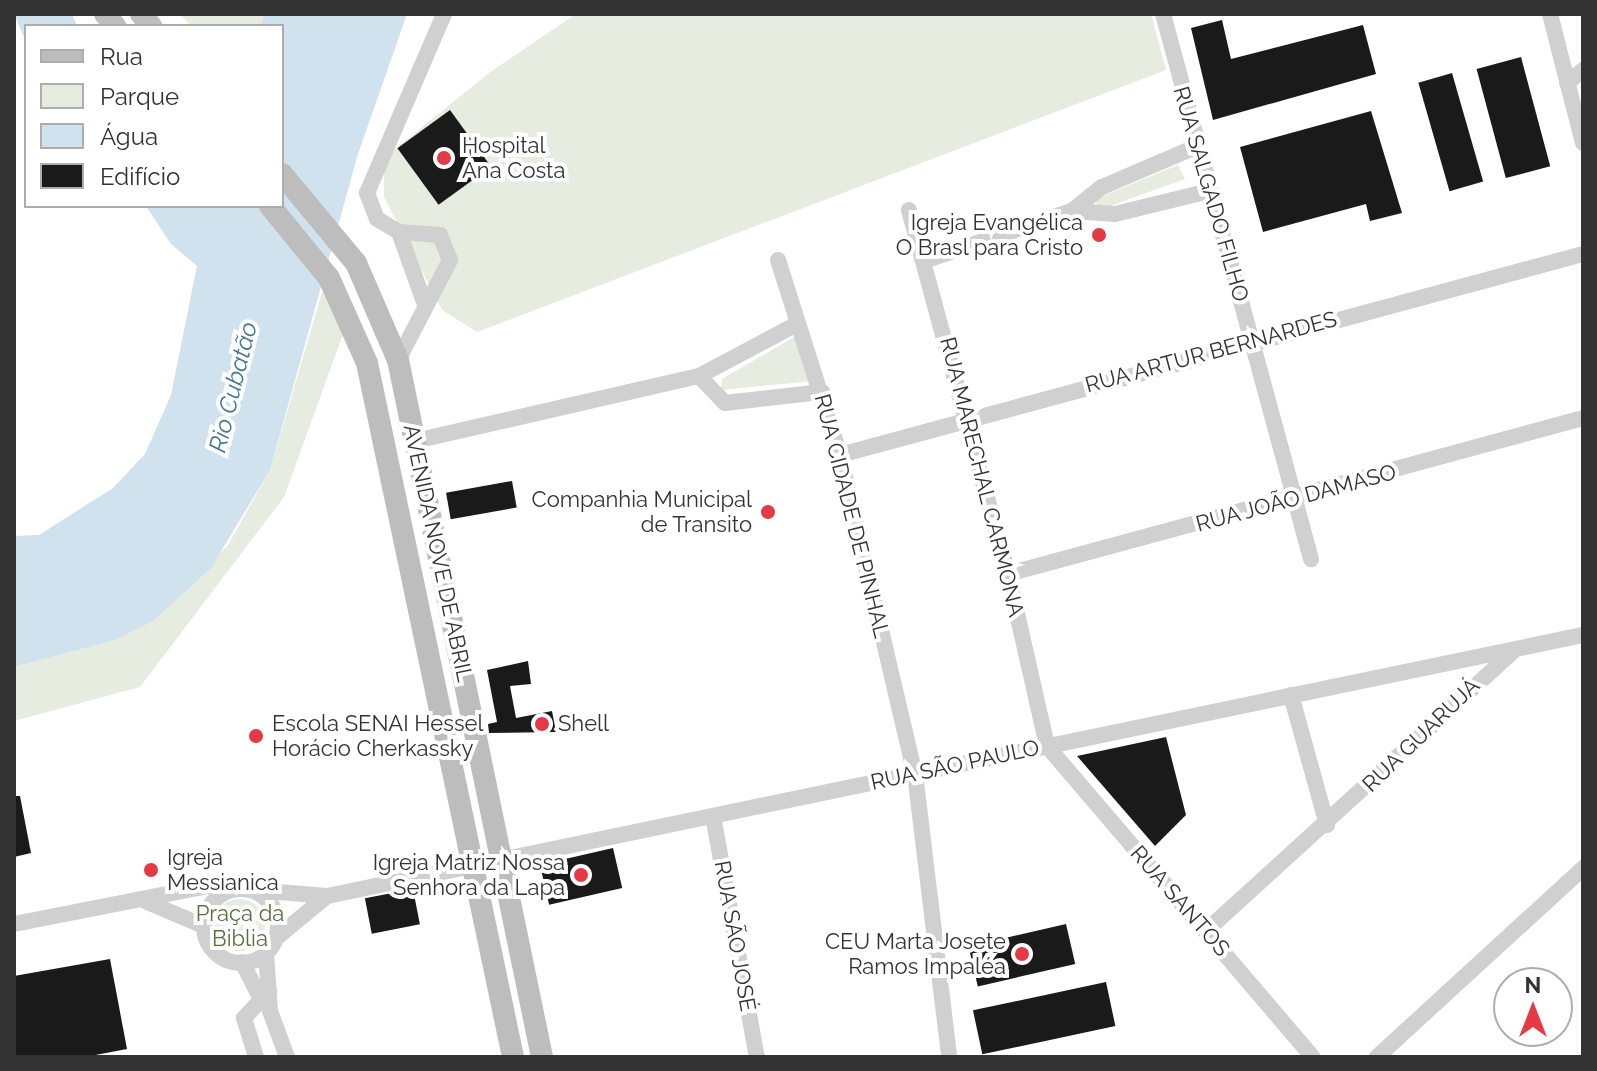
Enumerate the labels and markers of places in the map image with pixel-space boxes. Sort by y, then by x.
place label: Hospital Ana Costa [462,132,565,184]
marker: Hospital Ana Costa [433,147,455,169]
place label: Igreja Evangélica O Brasl para Cristo [895,209,1083,260]
marker: Igreja Evangélica O Brasl para Cristo [1090,226,1108,244]
place label: Companhia Municipal de Transito [532,486,752,538]
marker: Companhia Municipal de Transito [759,503,777,521]
place label: Escola SENAI Hessel Horácio Cherkassky [272,710,483,762]
place label: Shell [558,711,609,737]
marker: Shell [533,715,551,733]
marker: Escola SENAI Hessel Horácio Cherkassky [247,727,265,745]
place label: Igreja Messianica [167,844,279,896]
place label: Igreja Matriz Nossa Senhora da Lapa [373,849,565,900]
marker: Igreja Messianica [142,861,160,879]
marker: Igreja Matriz Nossa Senhora da Lapa [572,866,590,884]
place label: CEU Marta Josete Ramos Impaléa [824,928,1006,980]
marker: CEU Marta Josete Ramos Impaléa [1013,945,1031,963]

